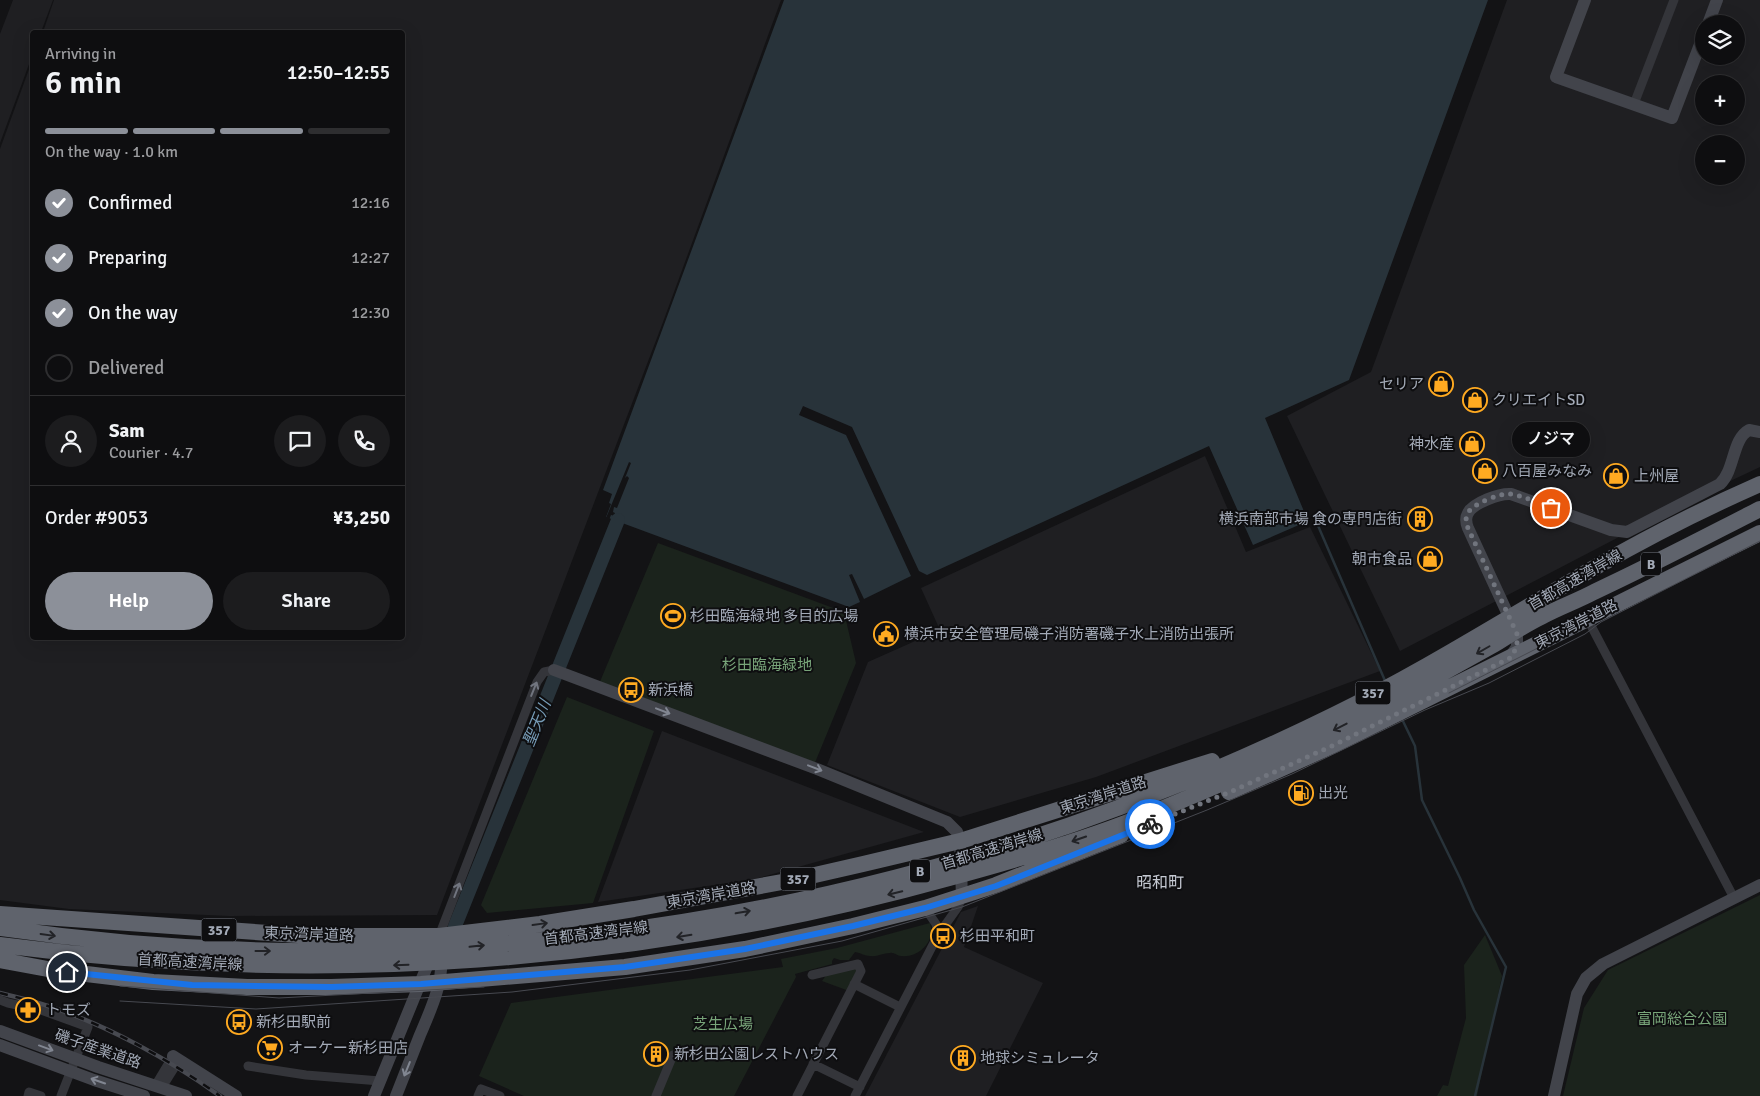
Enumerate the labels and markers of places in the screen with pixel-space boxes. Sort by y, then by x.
shop icon: セリア [1428,371,1454,397]
place label: セリア [1379,375,1424,393]
shop icon: クリエイトSD [1462,387,1488,413]
place label: クリエイトSD [1492,391,1585,409]
callout: ノジマ [1512,423,1590,458]
shop icon: 神水産 [1459,431,1485,457]
place label: 神水産 [1409,435,1454,453]
shop icon: 八百屋みなみ [1472,458,1498,484]
place label: 八百屋みなみ [1502,462,1592,480]
shop icon: 上州屋 [1603,463,1629,489]
place label: 上州屋 [1634,467,1679,485]
pin [1530,487,1572,529]
building icon: 横浜南部市場 食の専門店街 [1407,506,1433,532]
place label: 横浜南部市場 食の専門店街 [1219,510,1402,528]
shop icon: 朝市食品 [1417,546,1443,572]
place label: 朝市食品 [1352,550,1412,568]
sports icon: 杉田臨海緑地 多目的広場 [660,603,686,629]
place label: 杉田臨海緑地 多目的広場 [690,607,858,625]
public building icon: 横浜市安全管理局磯子消防署磯子水上消防出張所 [873,621,899,647]
place label: 横浜市安全管理局磯子消防署磯子水上消防出張所 [904,625,1234,643]
bus stop icon: 新浜橋 [618,677,644,703]
place label: 新浜橋 [648,681,693,699]
fuel station icon: 出光 [1288,780,1314,806]
place label: 出光 [1318,784,1348,802]
bus stop icon: 杉田平和町 [930,923,956,949]
place label: 杉田平和町 [960,927,1035,945]
pin [46,951,88,993]
pharmacy icon: トモズ [15,997,41,1023]
place label: トモズ [46,1001,91,1019]
bus stop icon: 新杉田駅前 [226,1009,252,1035]
place label: 新杉田駅前 [256,1013,331,1031]
supermarket icon: オーケー新杉田店 [257,1035,283,1061]
place label: オーケー新杉田店 [288,1039,408,1057]
building icon: 新杉田公園レストハウス [643,1041,669,1067]
place label: 新杉田公園レストハウス [674,1045,839,1063]
building icon: 地球シミュレータ [950,1045,976,1071]
place label: 地球シミュレータ [980,1049,1100,1067]

